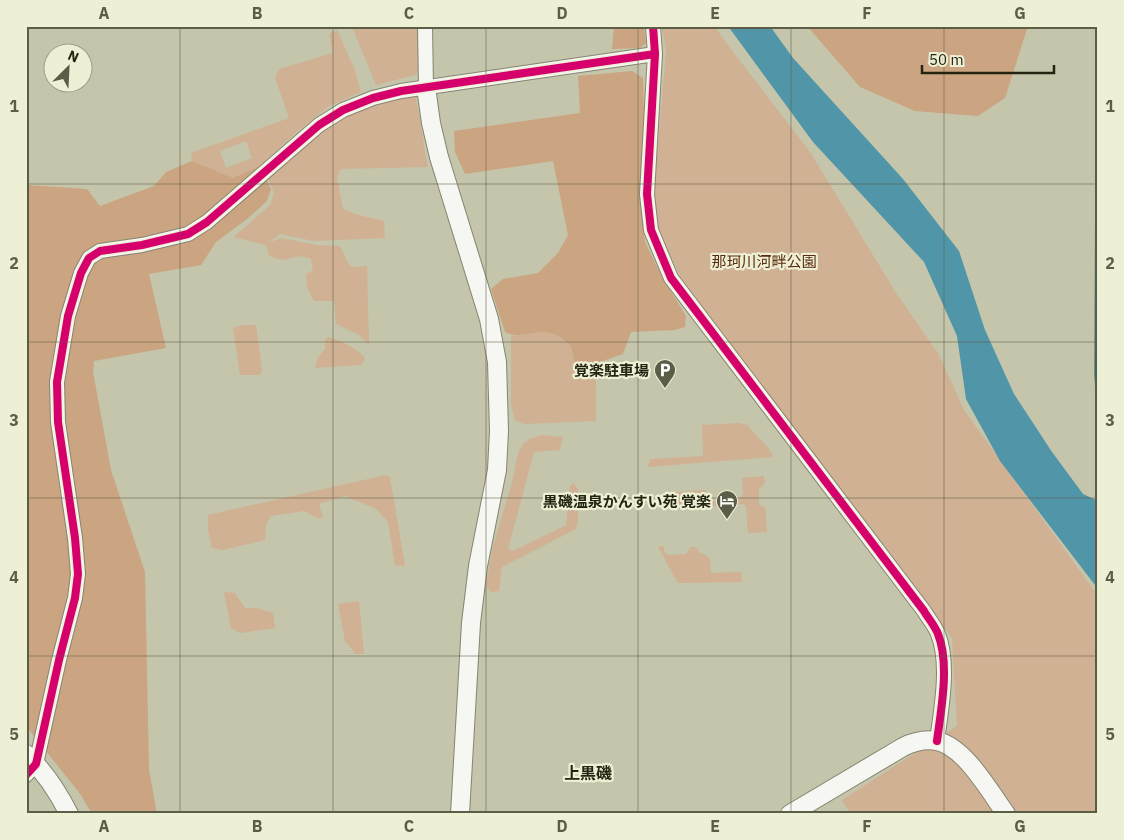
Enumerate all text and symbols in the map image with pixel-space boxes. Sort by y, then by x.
text: A [99,3,110,23]
text: B [252,3,263,23]
text: C [404,3,414,23]
text: D [556,3,568,23]
text: E [710,3,720,23]
text: F [862,3,872,23]
text: G [1014,3,1026,23]
north arrow [42,42,92,92]
scale bar [922,42,1054,74]
text: N [65,46,82,66]
text: 50 m [929,50,964,69]
text: 1 [9,96,19,116]
text: 1 [1105,96,1115,116]
park label: 那珂川河畔公園 [711,252,817,271]
text: 2 [9,253,19,273]
text: 2 [1105,253,1115,273]
parking icon: 覚楽駐車場 [653,358,677,389]
place label: 覚楽駐車場 [574,361,649,380]
text: 3 [9,410,19,430]
text: 3 [1105,410,1115,430]
hotel icon: 黒磯温泉かんすい苑 覚楽 [715,489,739,520]
place label: 黒磯温泉かんすい苑 覚楽 [543,492,711,511]
text: 4 [9,567,19,587]
text: 4 [1105,567,1115,587]
text: 5 [9,724,19,744]
text: 5 [1105,724,1115,744]
district label: 上黒磯 [564,763,612,783]
text: A [99,816,110,836]
text: B [252,816,263,836]
text: C [404,816,414,836]
text: D [556,816,568,836]
text: E [710,816,720,836]
text: F [862,816,872,836]
text: G [1014,816,1026,836]

